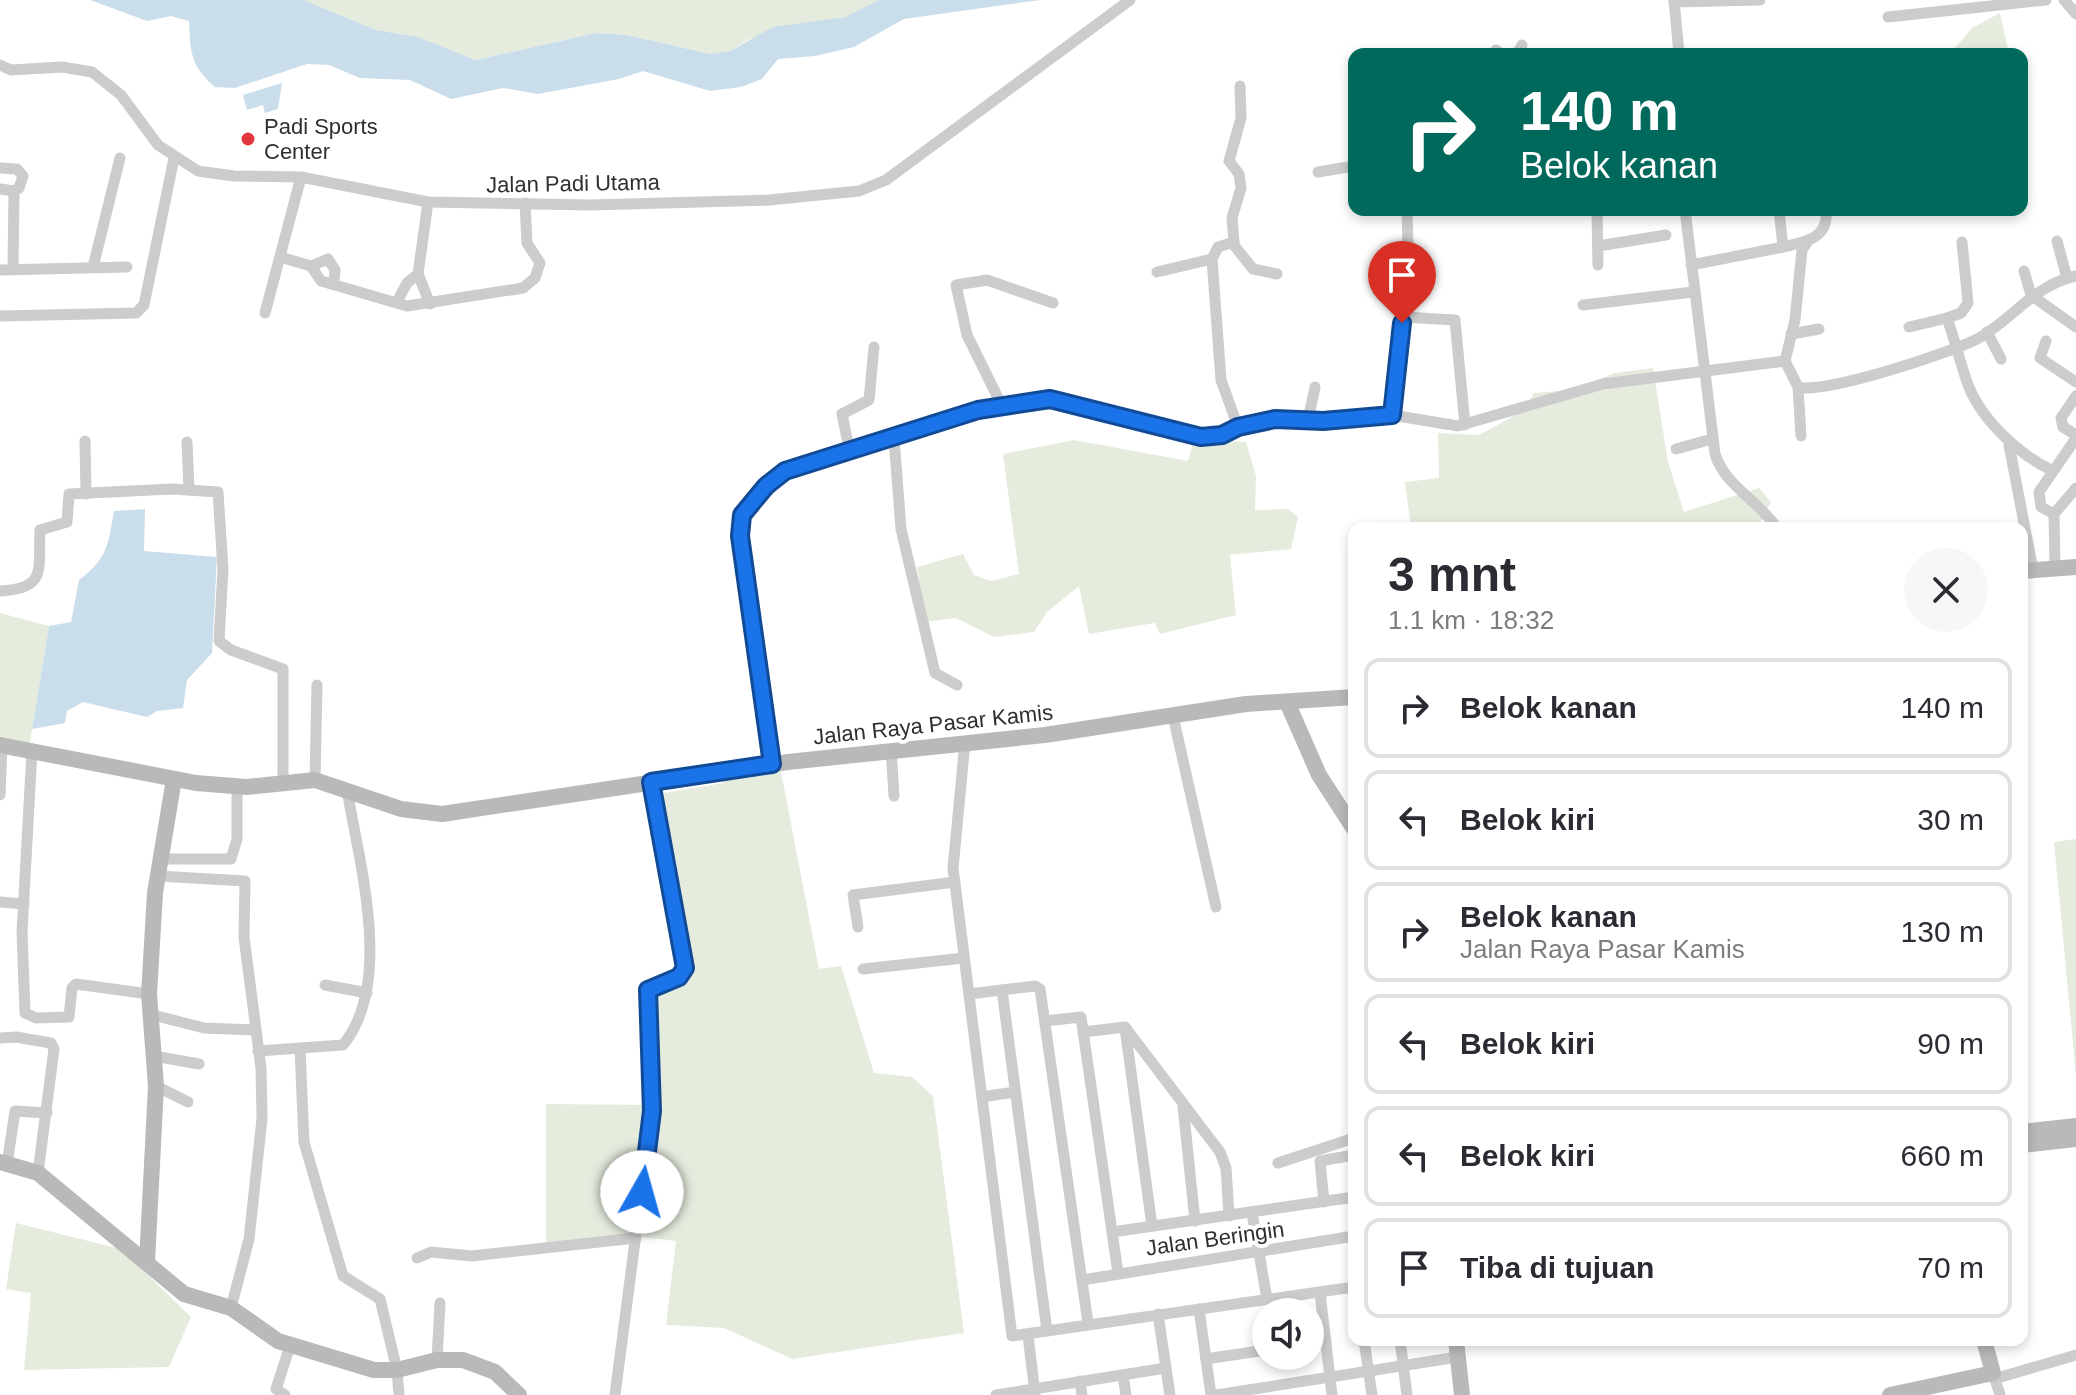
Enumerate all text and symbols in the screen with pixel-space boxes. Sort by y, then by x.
text: 140 m [1520,79,1679,142]
icon: right [1388,80,1492,184]
place label: Padi Sports Center [264,114,378,164]
marker: Padi Sports Center [239,130,257,148]
text: Belok kanan [1520,145,1718,186]
street label: Jalan Padi Utama [486,169,661,198]
pin [1368,241,1436,323]
icon: arrive [1380,253,1424,297]
text: 3 mnt [1388,548,1516,601]
button: close [1904,548,1988,632]
text: 1.1 km · 18:32 [1388,605,1554,635]
icon: right [1392,686,1436,730]
text: Belok kanan [1460,691,1637,724]
text: 140 m [1901,691,1984,724]
street label: Jalan Raya Pasar Kamis [812,699,1054,750]
icon: left [1392,798,1436,842]
text: Belok kiri [1460,803,1595,836]
text: 30 m [1917,803,1984,836]
text: Belok kanan [1460,900,1637,933]
icon: right [1392,910,1436,954]
text: 130 m [1901,915,1984,948]
text: Jalan Raya Pasar Kamis [1460,934,1745,964]
icon: left [1392,1022,1436,1066]
text: Belok kiri [1460,1027,1595,1060]
text: 90 m [1917,1027,1984,1060]
icon: left [1392,1134,1436,1178]
text: Belok kiri [1460,1139,1595,1172]
text: 660 m [1901,1139,1984,1172]
position arrow [600,1150,684,1234]
street label: Jalan Beringin [1144,1216,1286,1261]
icon: arrive [1392,1246,1436,1290]
text: Tiba di tujuan [1460,1251,1654,1284]
text: 70 m [1917,1251,1984,1284]
map controls [1252,1298,1324,1370]
button: sound [1252,1298,1324,1370]

